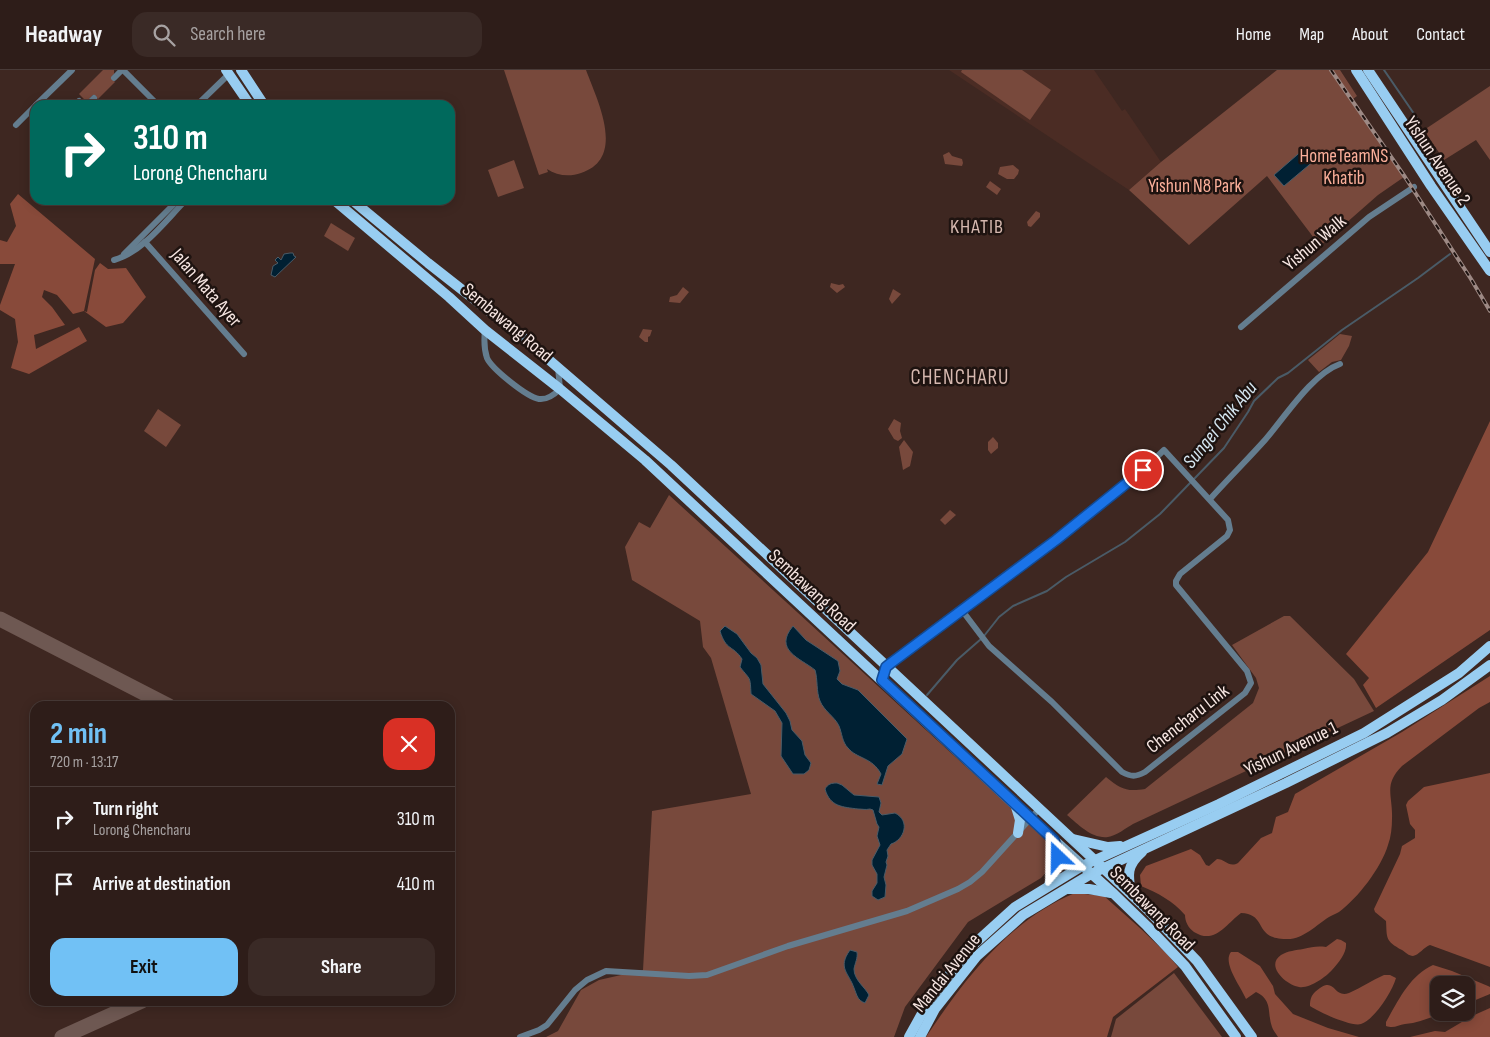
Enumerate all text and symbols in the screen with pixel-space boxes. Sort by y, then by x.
search box [132,12,482,57]
text: Headway [25,20,102,49]
icon: search [150,21,178,49]
text: Search here [190,23,266,46]
text: Home [1236,24,1271,45]
text: Map [1299,24,1324,45]
text: About [1352,24,1388,45]
text: Contact [1416,24,1465,45]
street label: Yishun Avenue 2 [1399,112,1475,210]
text: 310 m [133,117,208,160]
icon: right [50,120,115,185]
park label: HomeTeamNS Khatib [1300,145,1388,190]
text: Lorong Chencharu [133,160,267,187]
park label: Yishun N8 Park [1148,175,1243,198]
street label: Yishun Walk [1279,210,1352,276]
district label: KHATIB [950,215,1004,239]
street label: Jalan Mata Ayer [165,243,247,332]
street label: Sembawang Road [457,278,557,368]
district label: CHENCHARU [910,365,1010,390]
water label: Sungei Chik Abu [1178,376,1263,473]
pin [1122,449,1164,491]
icon: arrive [1129,456,1157,484]
street label: Sembawang Road [764,545,860,637]
street label: Chencharu Link [1142,679,1234,758]
text: 2 min [50,716,107,752]
street label: Yishun Avenue 1 [1241,716,1342,781]
button: close [383,718,435,770]
text: 720 m · 13:17 [50,753,119,772]
text: Turn right [93,798,158,821]
icon: right [50,805,78,833]
text: 310 m [397,808,435,831]
text: Lorong Chencharu [93,821,191,840]
position arrow [1031,830,1083,882]
street label: Sembawang Road [1105,862,1199,956]
icon: arrive [50,870,78,898]
text: Arrive at destination [93,873,231,896]
text: 410 m [397,873,435,896]
street label: Mandai Avenue [908,929,986,1017]
button: Exit [50,938,238,996]
button: Share [248,938,435,996]
map controls [1430,976,1475,1021]
button: layers [1430,976,1475,1021]

